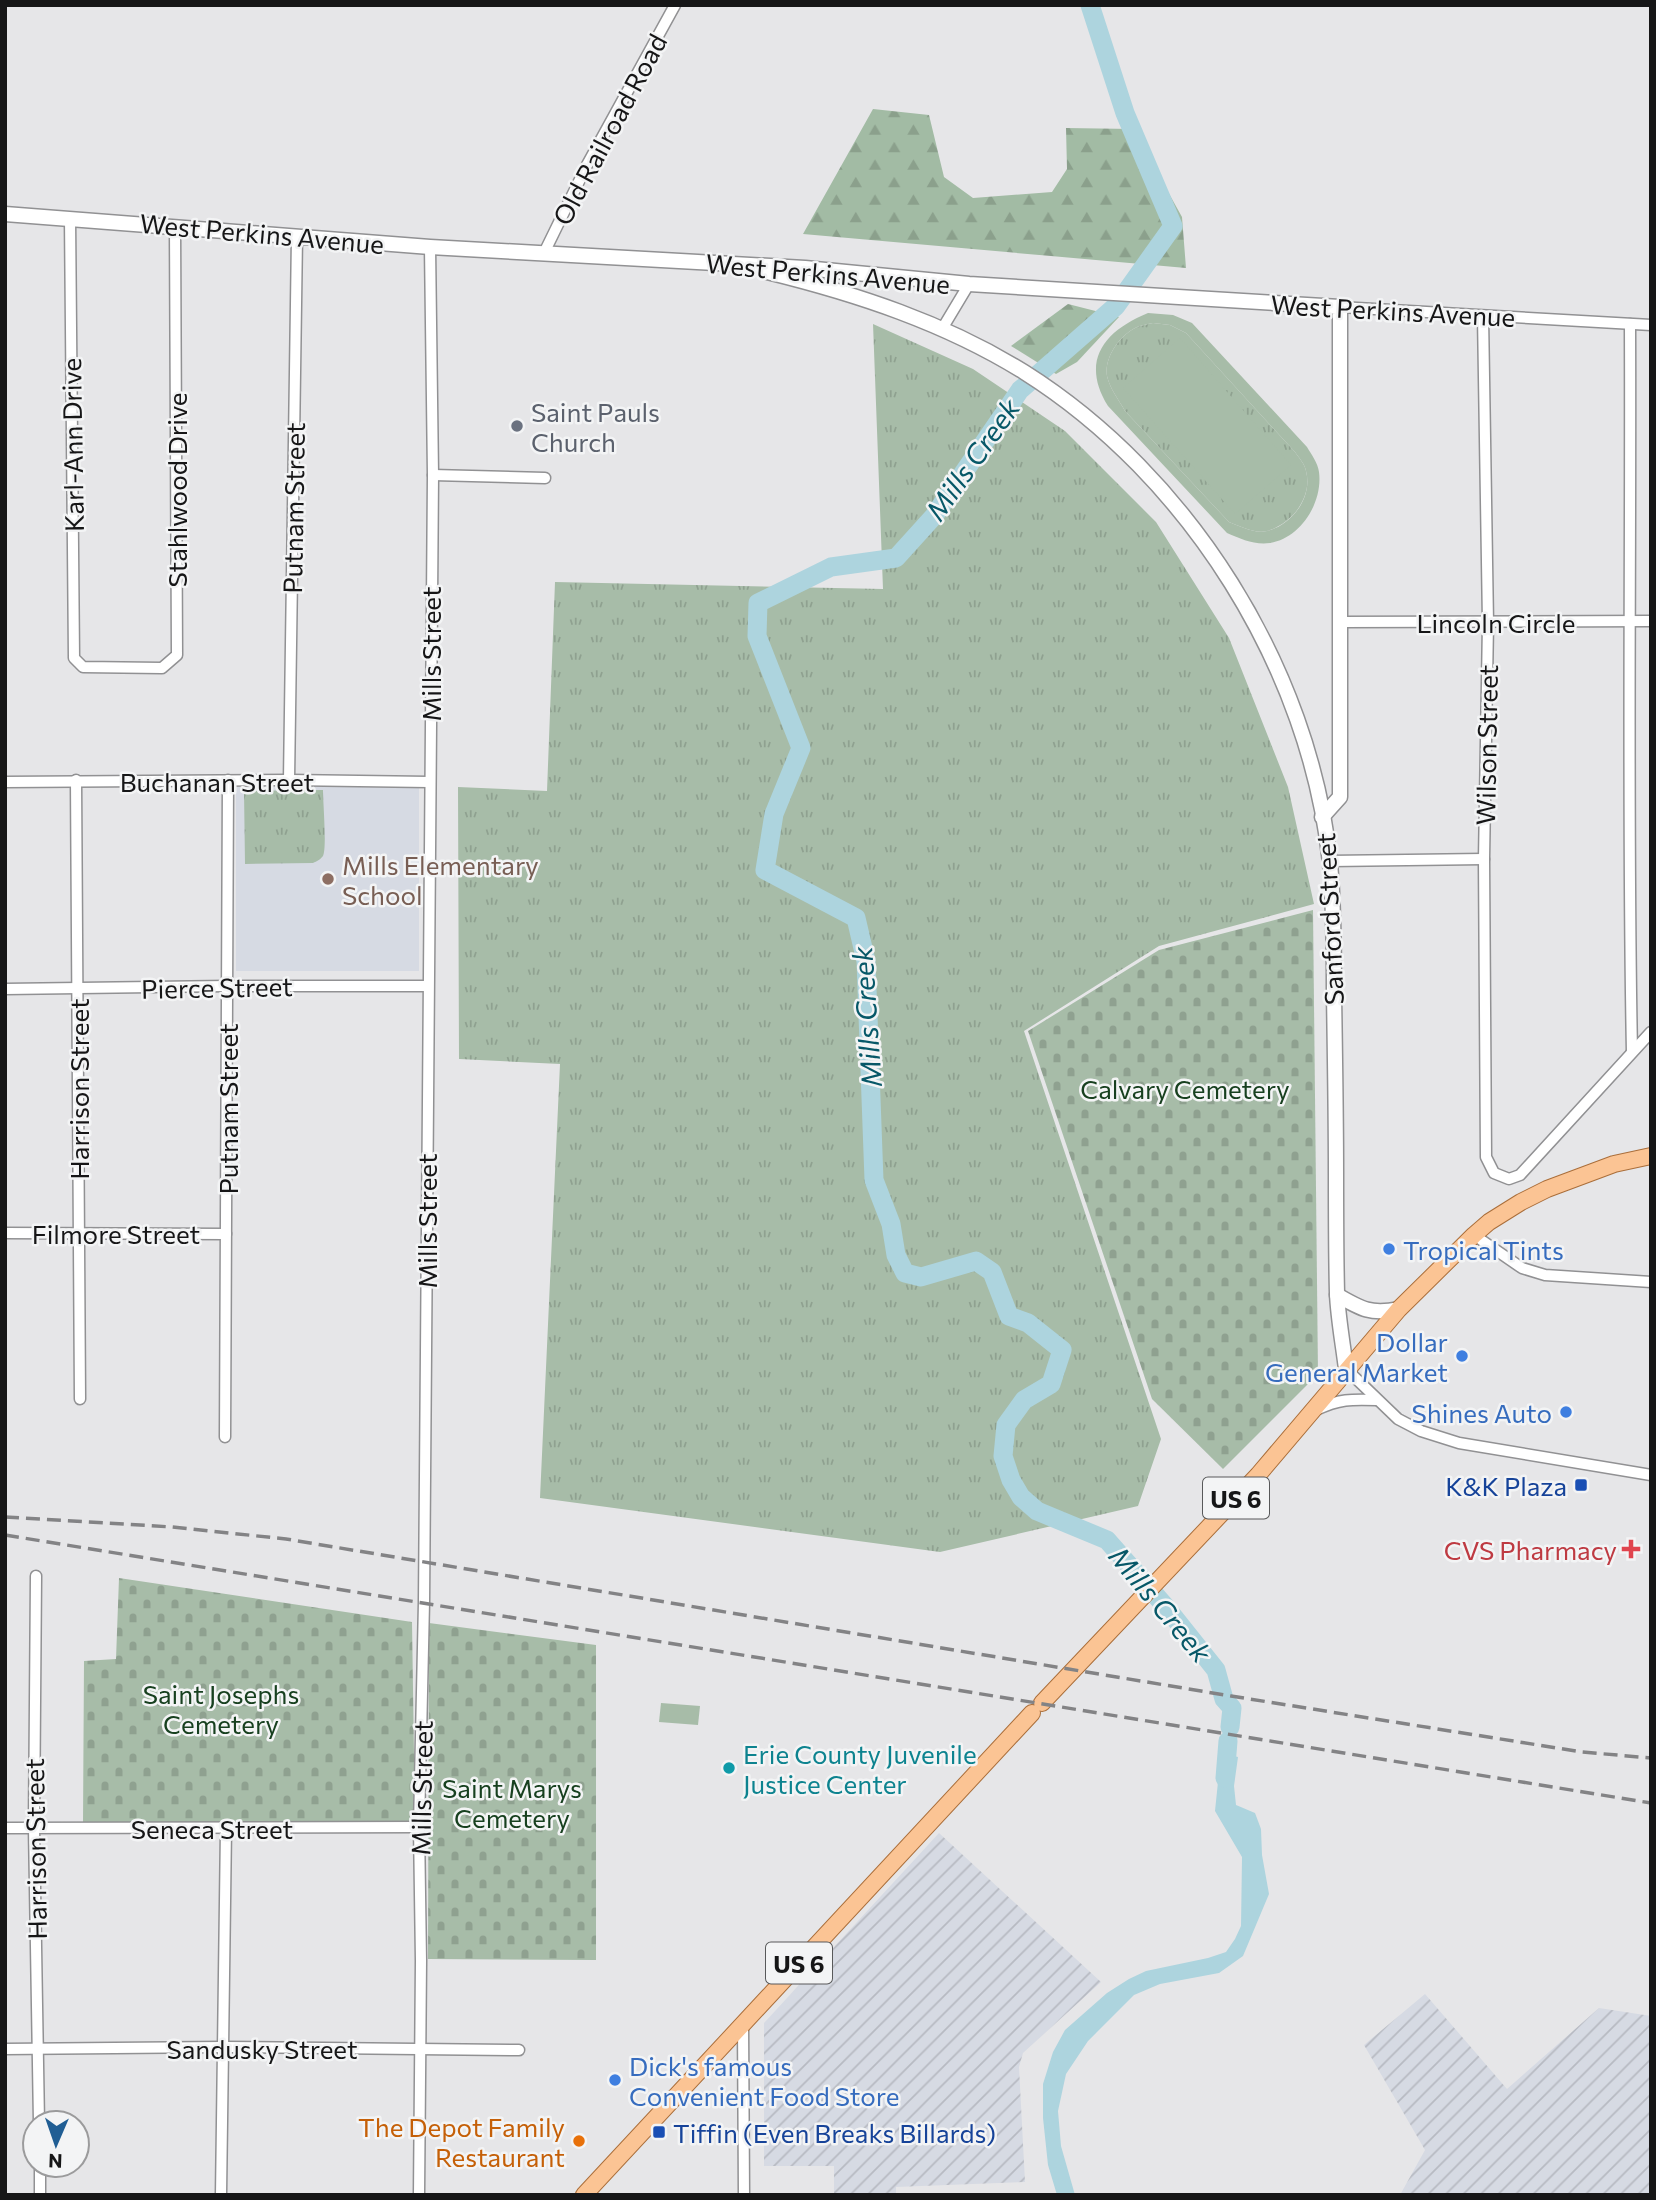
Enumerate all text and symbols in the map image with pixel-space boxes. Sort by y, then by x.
street label: Old Railroad Road [546,28,672,230]
street label: West Perkins Avenue [139,207,385,259]
street label: West Perkins Avenue [705,247,951,299]
street label: West Perkins Avenue [1270,288,1516,332]
street label: Karl-Ann Drive [55,358,89,532]
water label: Mills Creek [918,391,1027,526]
street label: Stahlwood Drive [161,393,192,587]
place label: Saint Pauls Church [531,396,660,457]
marker: Saint Pauls Church [509,418,525,434]
street label: Putnam Street [276,422,310,594]
street label: Mills Street [415,586,446,722]
street label: Lincoln Circle [1417,607,1575,638]
street label: Wilson Street [1469,664,1503,826]
street label: Buchanan Street [120,766,314,797]
street label: Sanford Street [1309,832,1349,1006]
place label: Mills Elementary School [342,849,539,910]
marker: Mills Elementary School [320,871,336,887]
water label: Mills Creek [844,945,888,1088]
street label: Pierce Street [141,970,293,1004]
street label: Harrison Street [63,998,94,1180]
street label: Putnam Street [212,1023,243,1195]
park label: Calvary Cemetery [1080,1073,1290,1104]
street label: Mills Street [411,1153,442,1289]
street label: Filmore Street [32,1218,200,1249]
place label: Tropical Tints [1403,1234,1564,1265]
marker: Tropical Tints [1381,1241,1397,1257]
place label: Dollar General Market [1265,1326,1448,1387]
marker: Dollar General Market [1454,1348,1470,1364]
place label: Shines Auto [1412,1397,1552,1428]
marker: Shines Auto [1558,1404,1574,1420]
place label: K&K Plaza [1445,1470,1567,1501]
marker: K&K Plaza [1573,1477,1589,1493]
road number: US 6 [1203,1478,1269,1518]
place label: CVS Pharmacy [1444,1534,1617,1565]
water label: Mills Creek [1103,1539,1220,1670]
marker: CVS Pharmacy [1623,1541,1639,1557]
park label: Saint Josephs Cemetery [143,1678,299,1739]
street label: Mills Street [404,1720,438,1856]
place label: Erie County Juvenile Justice Center [743,1738,977,1799]
street label: Harrison Street [18,1758,52,1940]
marker: Erie County Juvenile Justice Center [721,1760,737,1776]
park label: Saint Marys Cemetery [442,1772,582,1833]
street label: Seneca Street [131,1813,293,1844]
road number: US 6 [766,1942,832,1984]
street label: Sandusky Street [166,2033,358,2064]
place label: Dick's famous Convenient Food Store [629,2050,899,2111]
marker: Dick's famous Convenient Food Store [607,2072,623,2088]
north arrow [21,2109,91,2179]
place label: The Depot Family Restaurant [358,2111,565,2172]
place label: Tiffin (Even Breaks Billards) [673,2117,996,2148]
marker: Tiffin (Even Breaks Billards) [651,2124,667,2140]
marker: The Depot Family Restaurant [571,2133,587,2149]
text: N [48,2150,63,2173]

